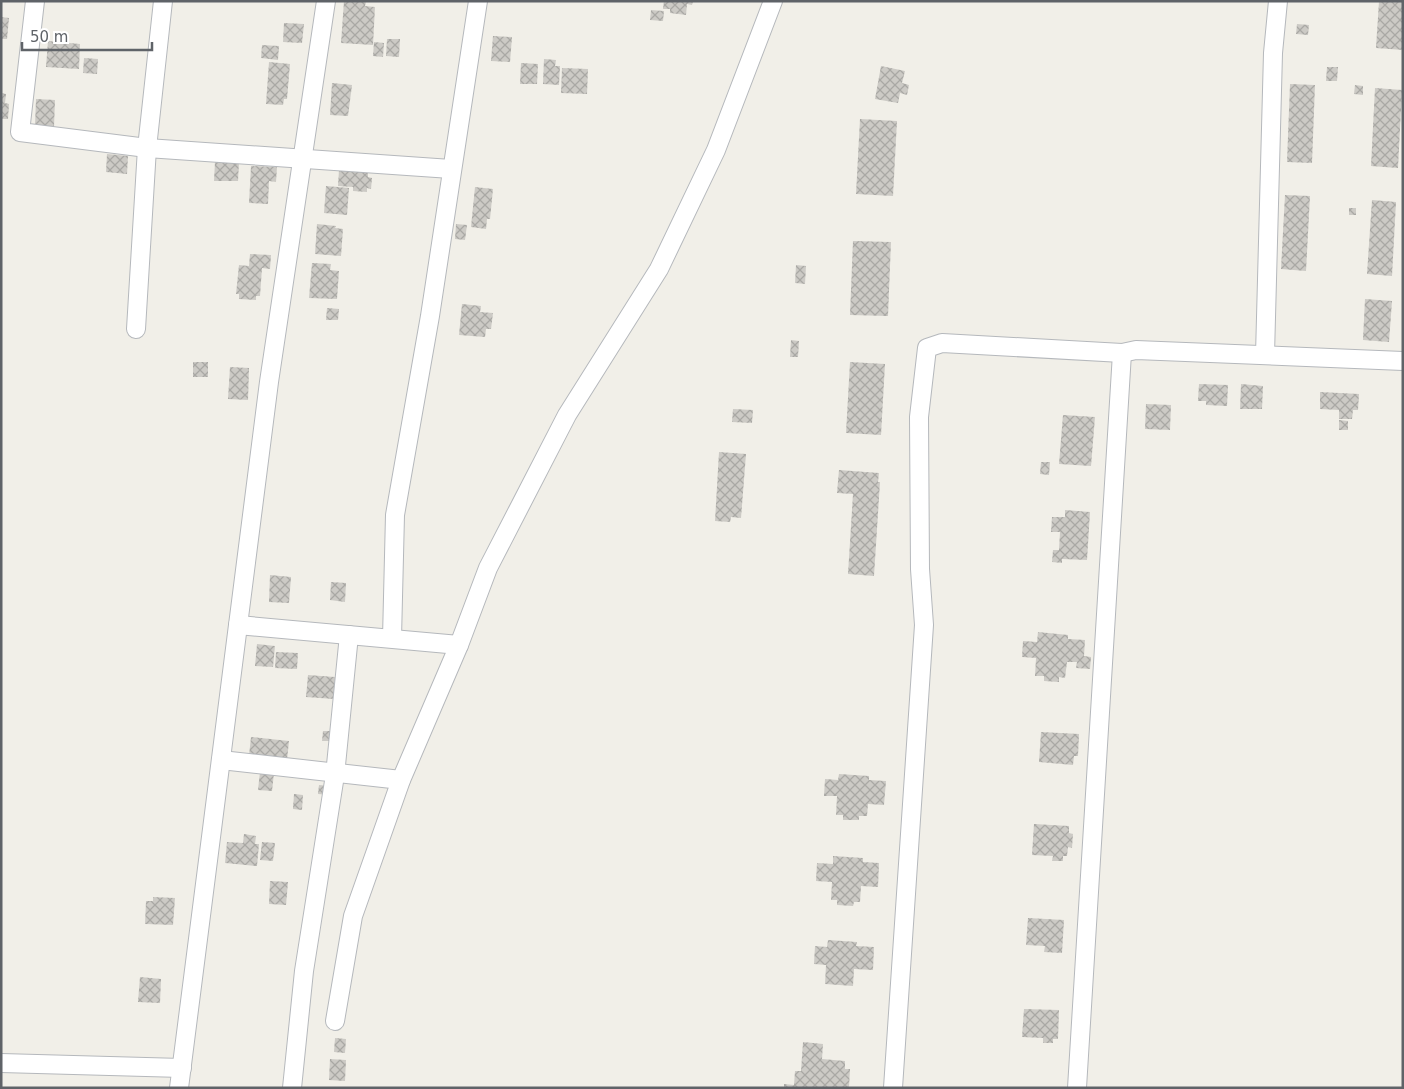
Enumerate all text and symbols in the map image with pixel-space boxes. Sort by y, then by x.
scale bar [22,20,152,52]
text: 50 m [30,28,68,46]

